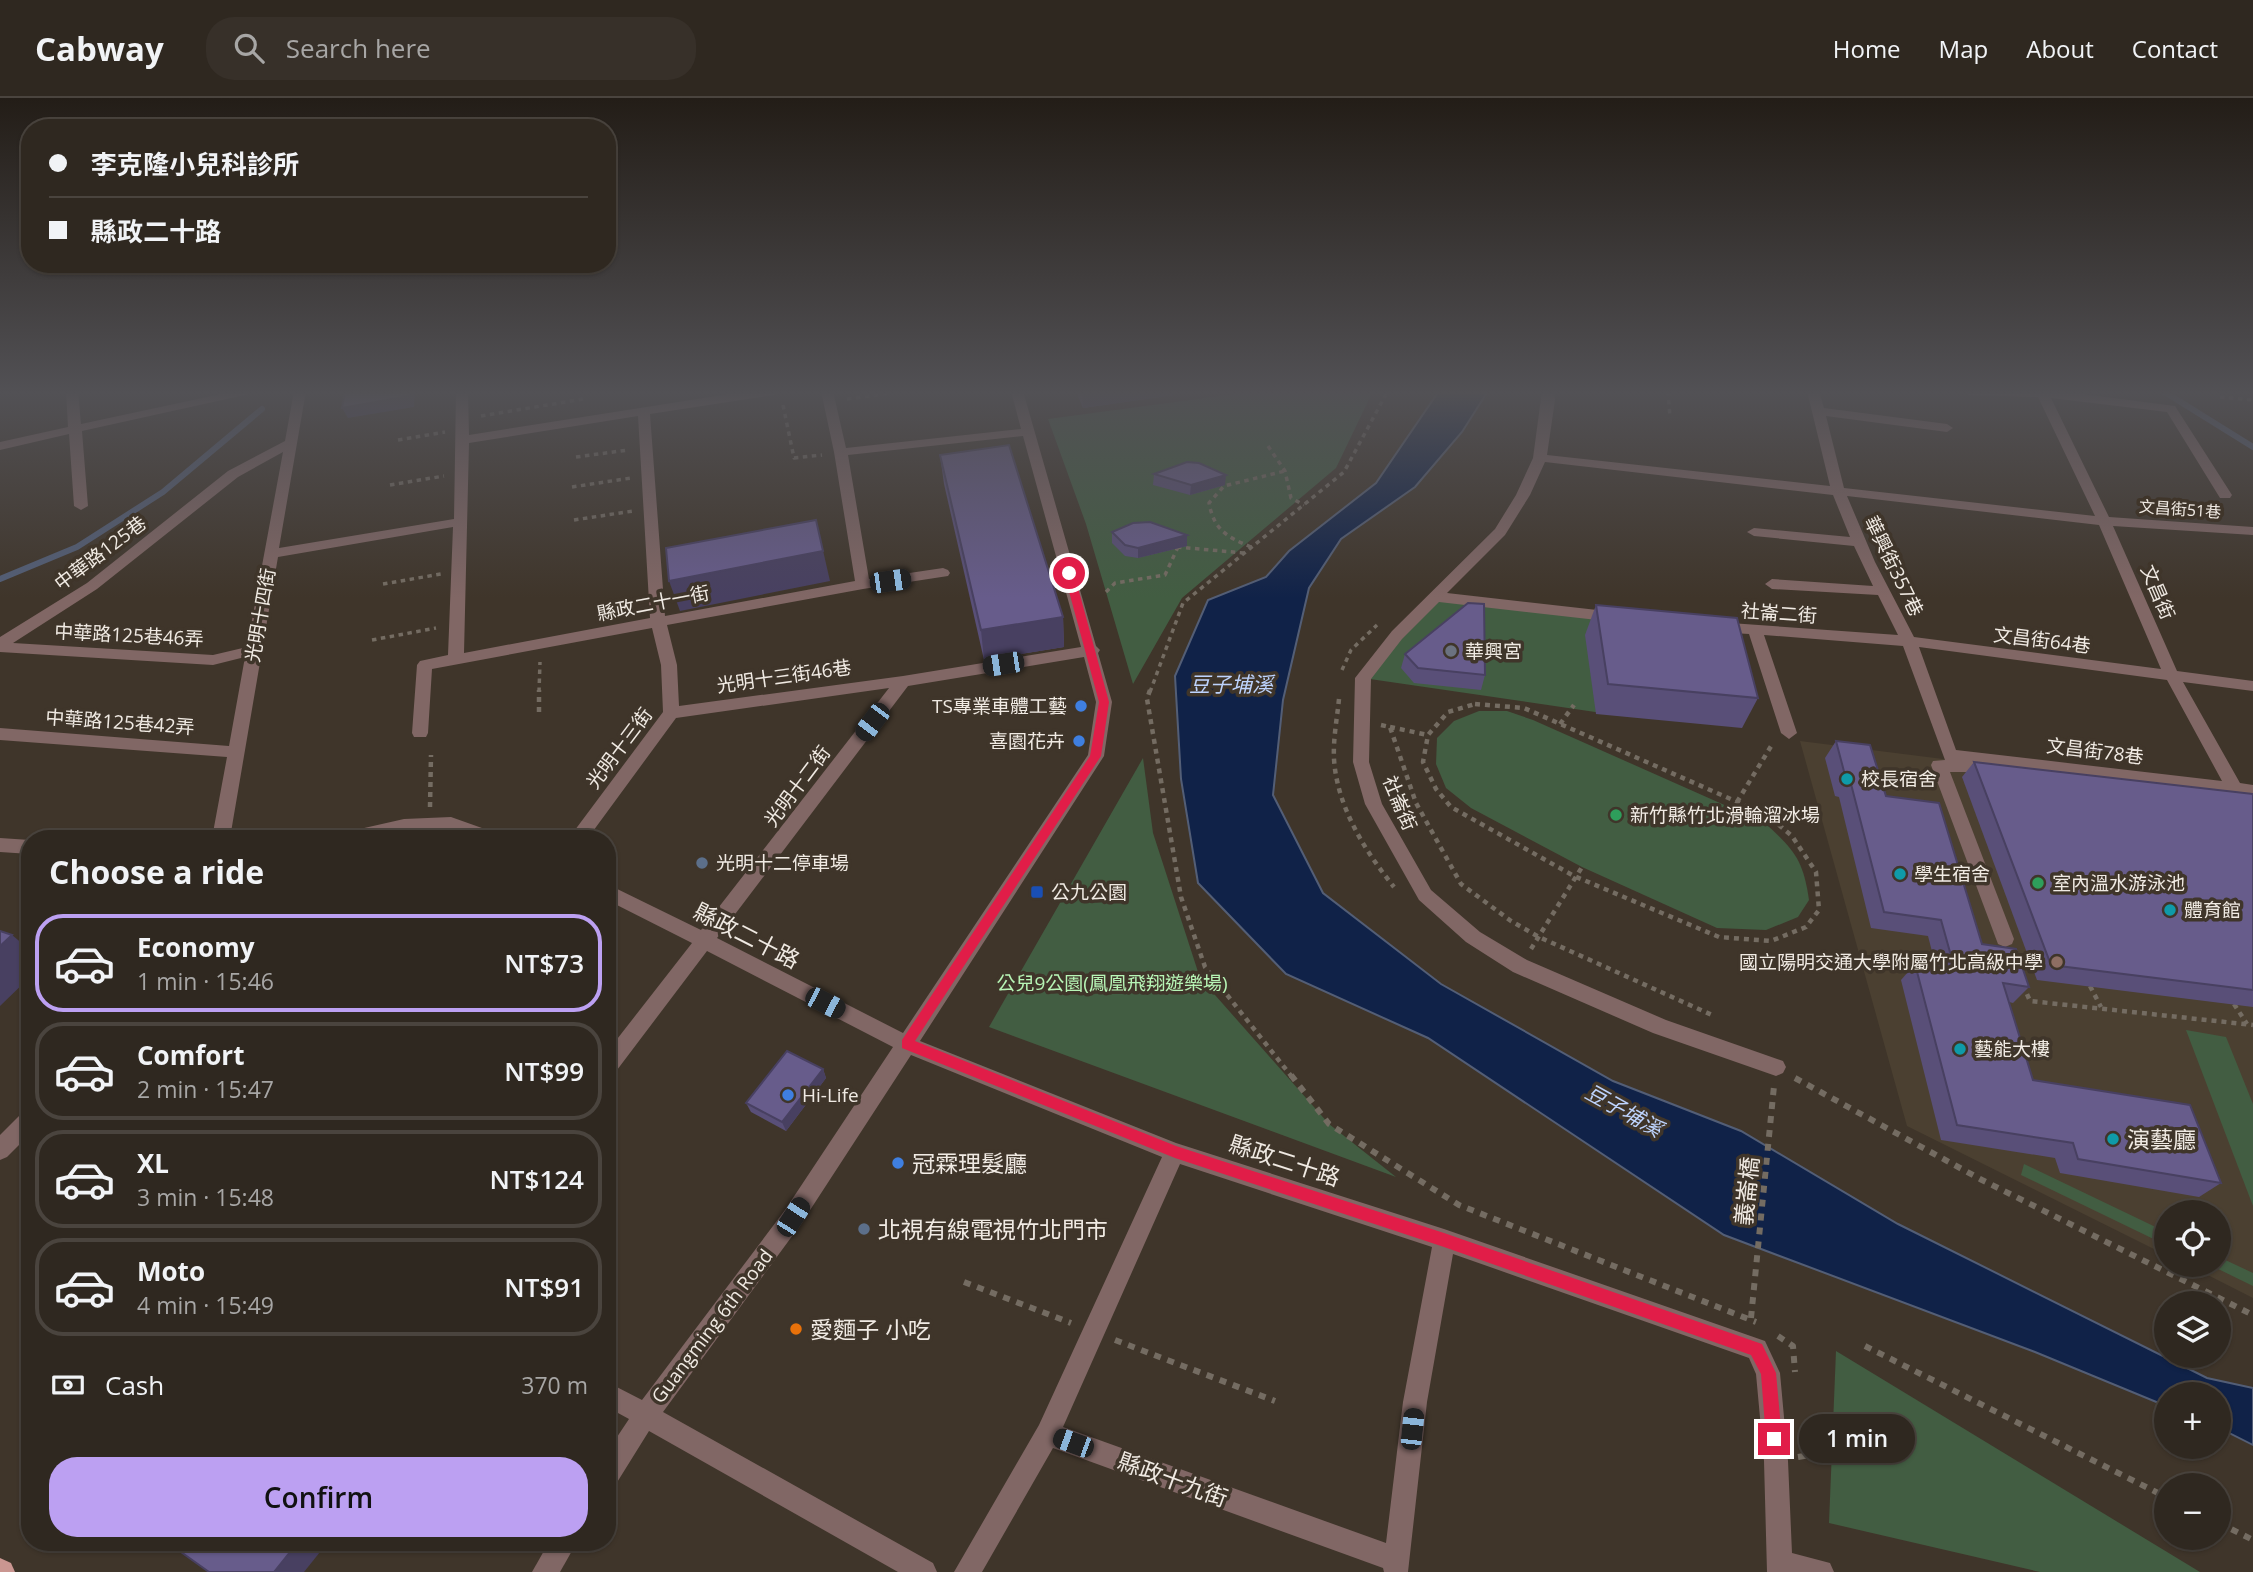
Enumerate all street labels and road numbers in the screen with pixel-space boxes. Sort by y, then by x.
street label: 文昌街51巷 [2138,495,2222,523]
street label: 中華路125巷 [49,510,151,596]
street label: 華興街357巷 [1859,511,1929,621]
street label: 文昌街 [2135,561,2181,623]
street label: 光明十四街 [239,566,281,664]
street label: 縣政二十一街 [595,579,711,627]
street label: 社崙二街 [1740,597,1818,629]
street label: 中華路125巷46弄 [54,618,204,652]
street label: 文昌街64巷 [1992,621,2092,659]
street label: 光明十三街46巷 [715,654,853,698]
street label: 光明十三街 [580,702,658,794]
street label: 中華路125巷42弄 [45,704,195,740]
street label: 文昌街78巷 [2045,732,2145,770]
street label: 光明十二街 [758,740,836,832]
street label: 社崙街 [1377,772,1423,834]
street label: 縣政二十路 [689,895,805,975]
street label: 縣政二十路 [1225,1127,1345,1193]
street label: 義崙橋 [1726,1155,1766,1227]
street label: Guangming 6th Road [645,1244,779,1408]
street label: 縣政十九街 [1113,1444,1233,1514]

